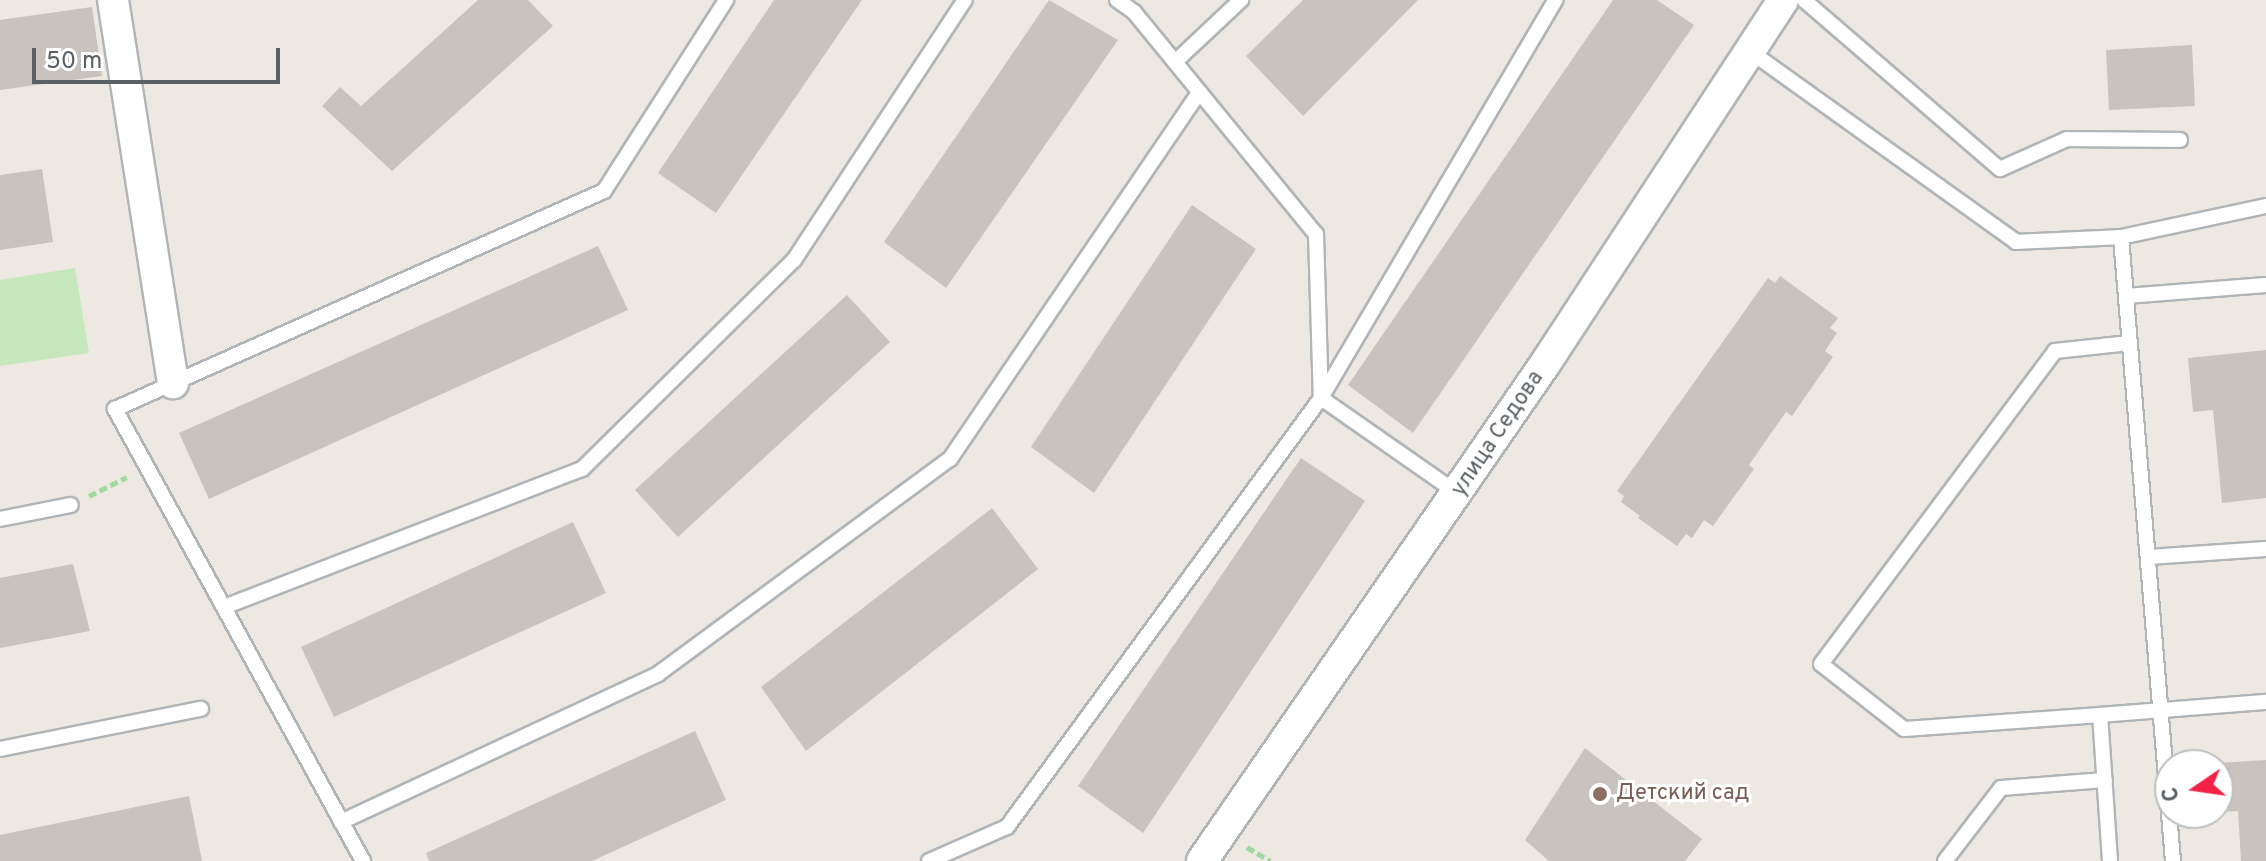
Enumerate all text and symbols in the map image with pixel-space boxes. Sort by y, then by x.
scale bar [36,32,284,82]
text: 50 m [46,47,102,77]
street label: улица Седова [1446,366,1550,502]
north arrow [2154,749,2234,829]
place label: Детский сад [1616,781,1749,807]
text: С [2157,784,2187,804]
marker: Детский сад [1591,785,1609,803]

